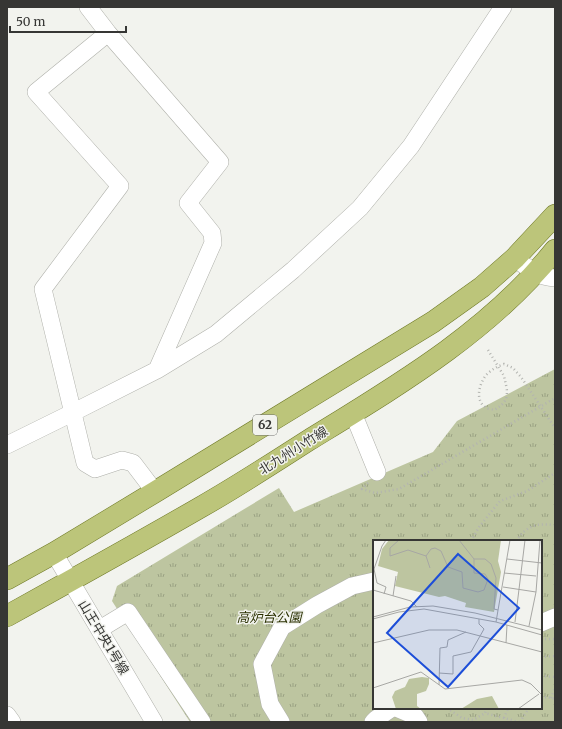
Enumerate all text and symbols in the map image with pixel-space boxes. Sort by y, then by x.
scale bar [10,8,126,34]
text: 50 m [16,14,45,29]
road number: 62 [253,415,277,435]
street label: 北九州小竹線 [256,423,331,478]
inset map [373,540,542,709]
street label: 山王中央1号線 [75,597,132,678]
park label: 高炉台公園 [236,609,303,626]

